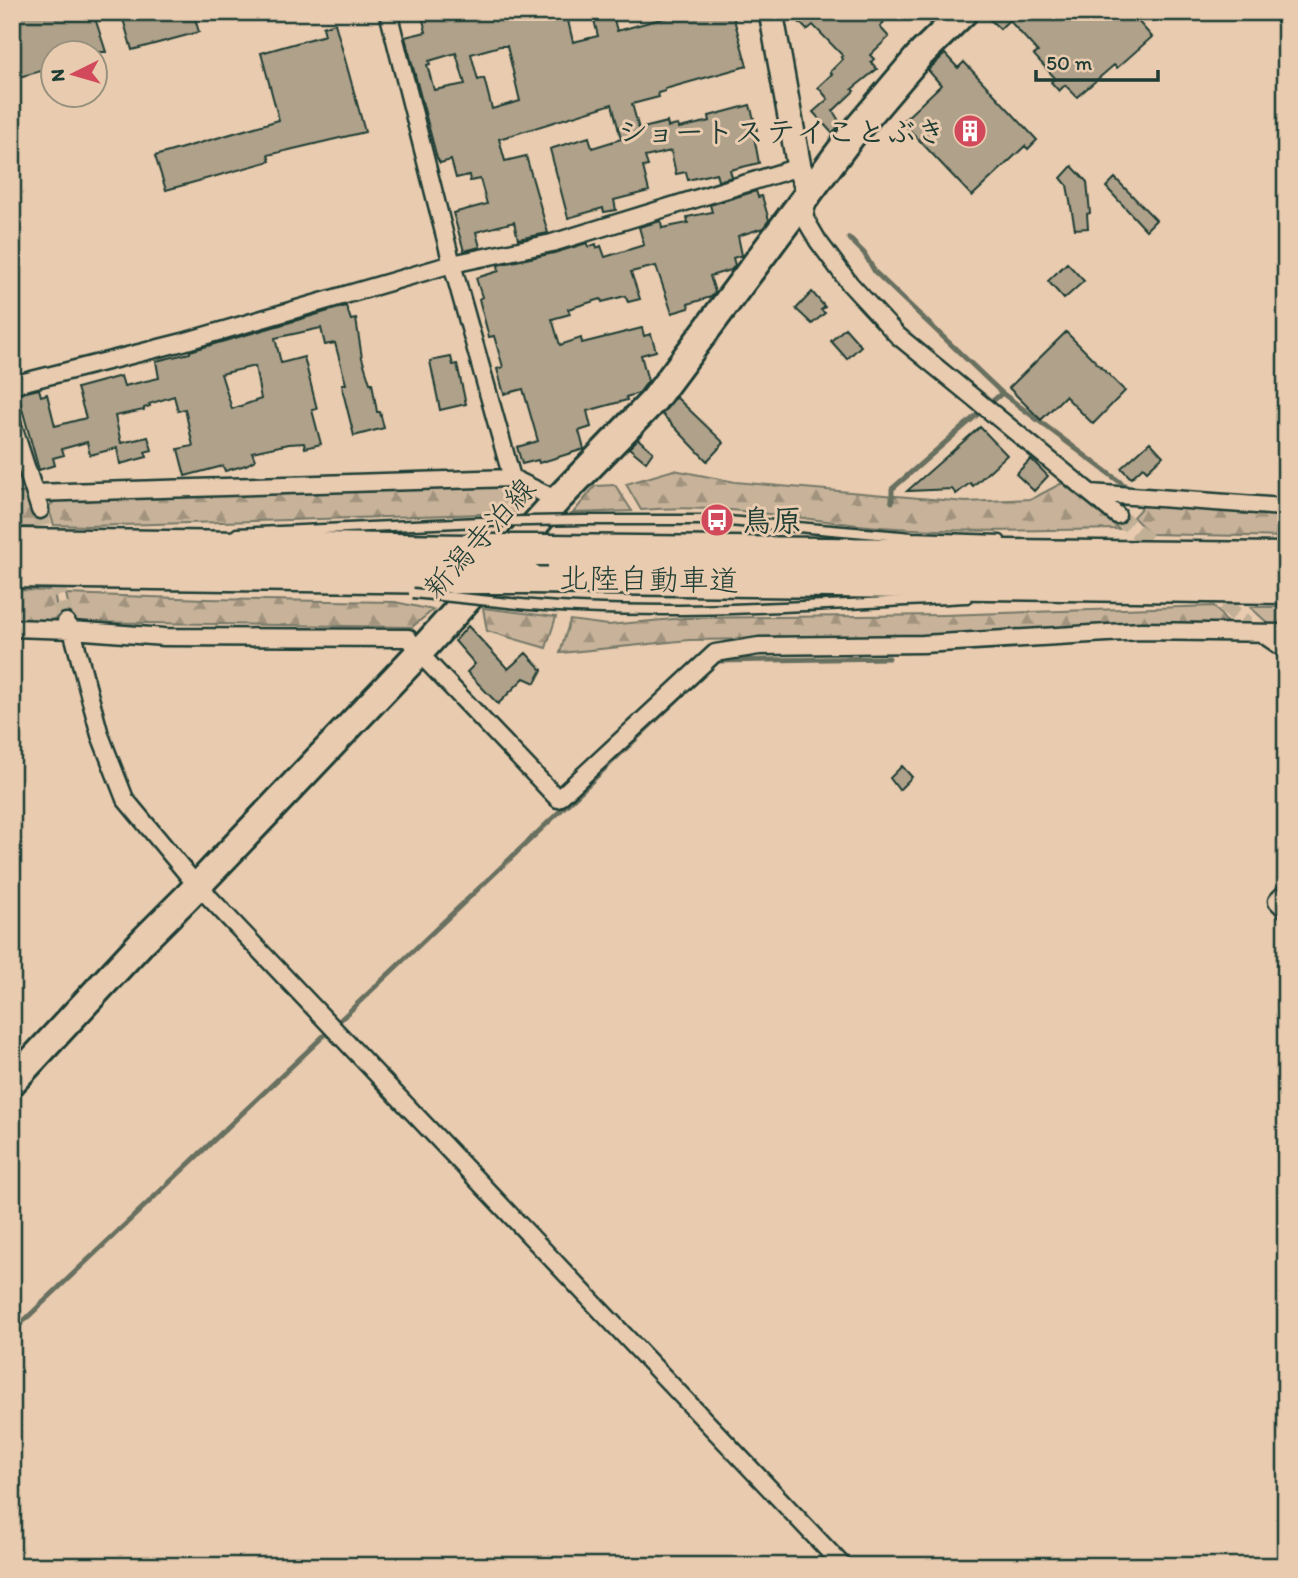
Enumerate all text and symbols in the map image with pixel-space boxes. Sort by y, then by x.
north arrow [38,38,108,108]
scale bar [1036,38,1158,82]
text: 50 m [1046,50,1093,75]
text: N [46,68,70,83]
building icon: ショートステイことぶき [951,112,989,150]
place label: ショートステイことぶき [618,113,946,150]
street label: 新潟寺泊線 [415,470,543,606]
bus stop icon: 鳥原 [698,501,736,539]
place label: 鳥原 [742,502,802,539]
street label: 北陸自動車道 [559,559,739,599]

